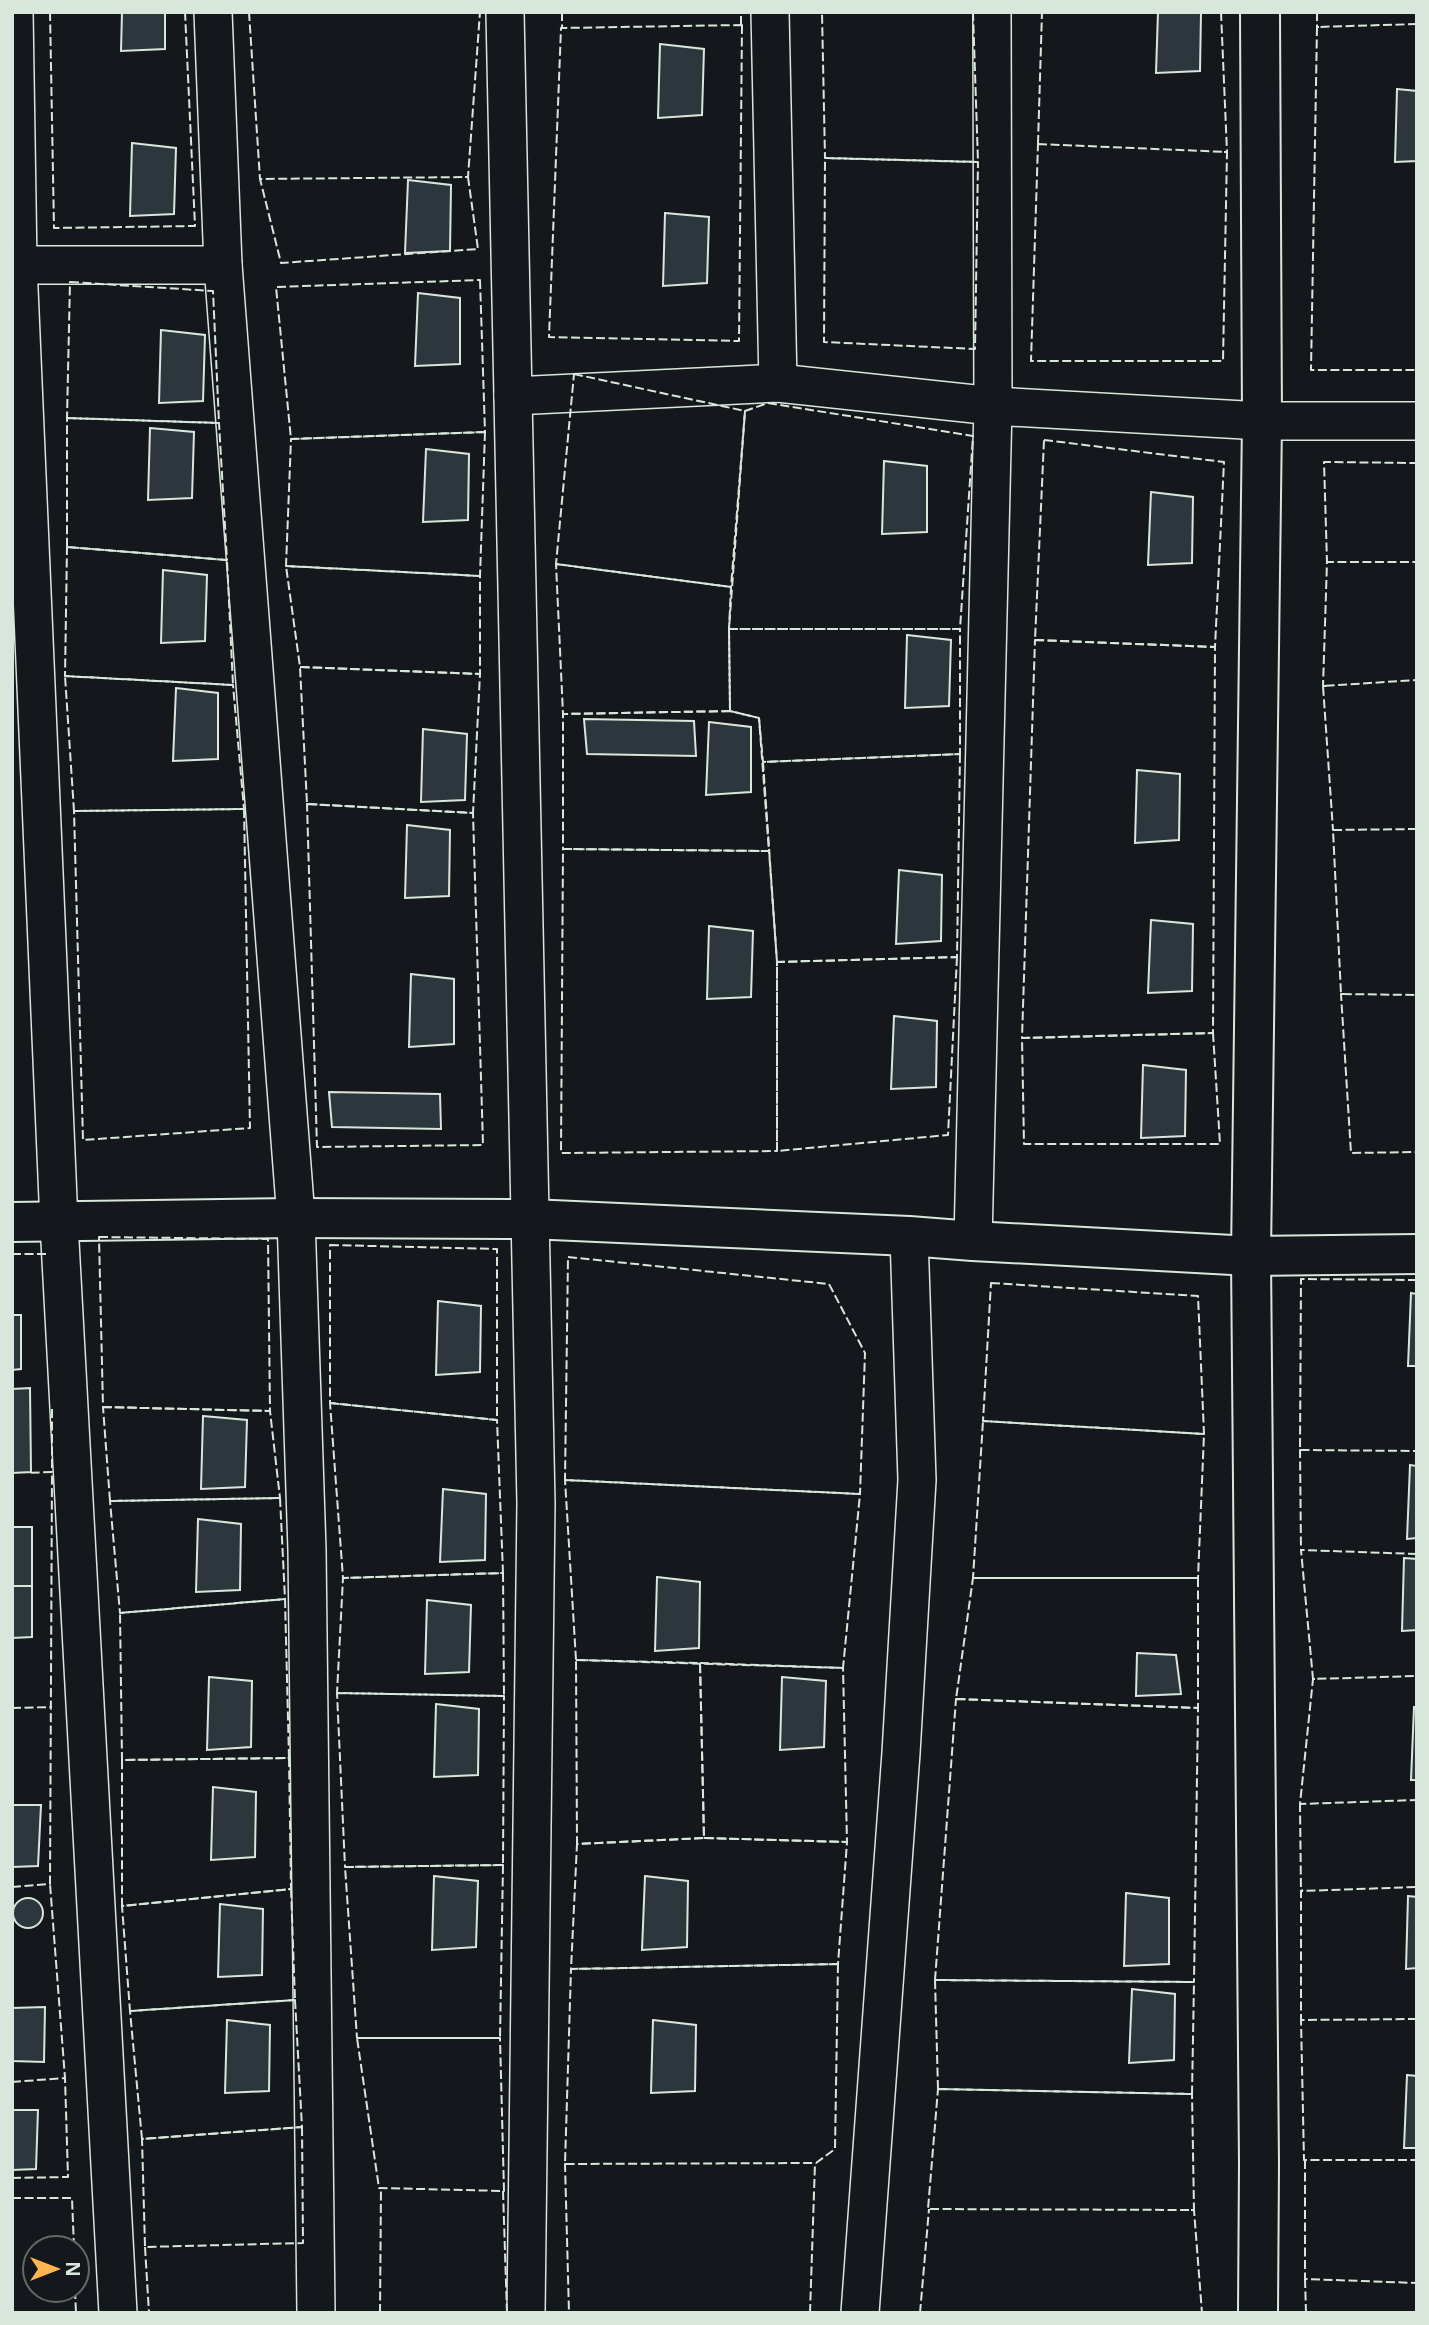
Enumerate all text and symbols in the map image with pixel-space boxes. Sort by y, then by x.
north arrow [21,2234,91,2304]
text: N [60,2261,86,2277]

